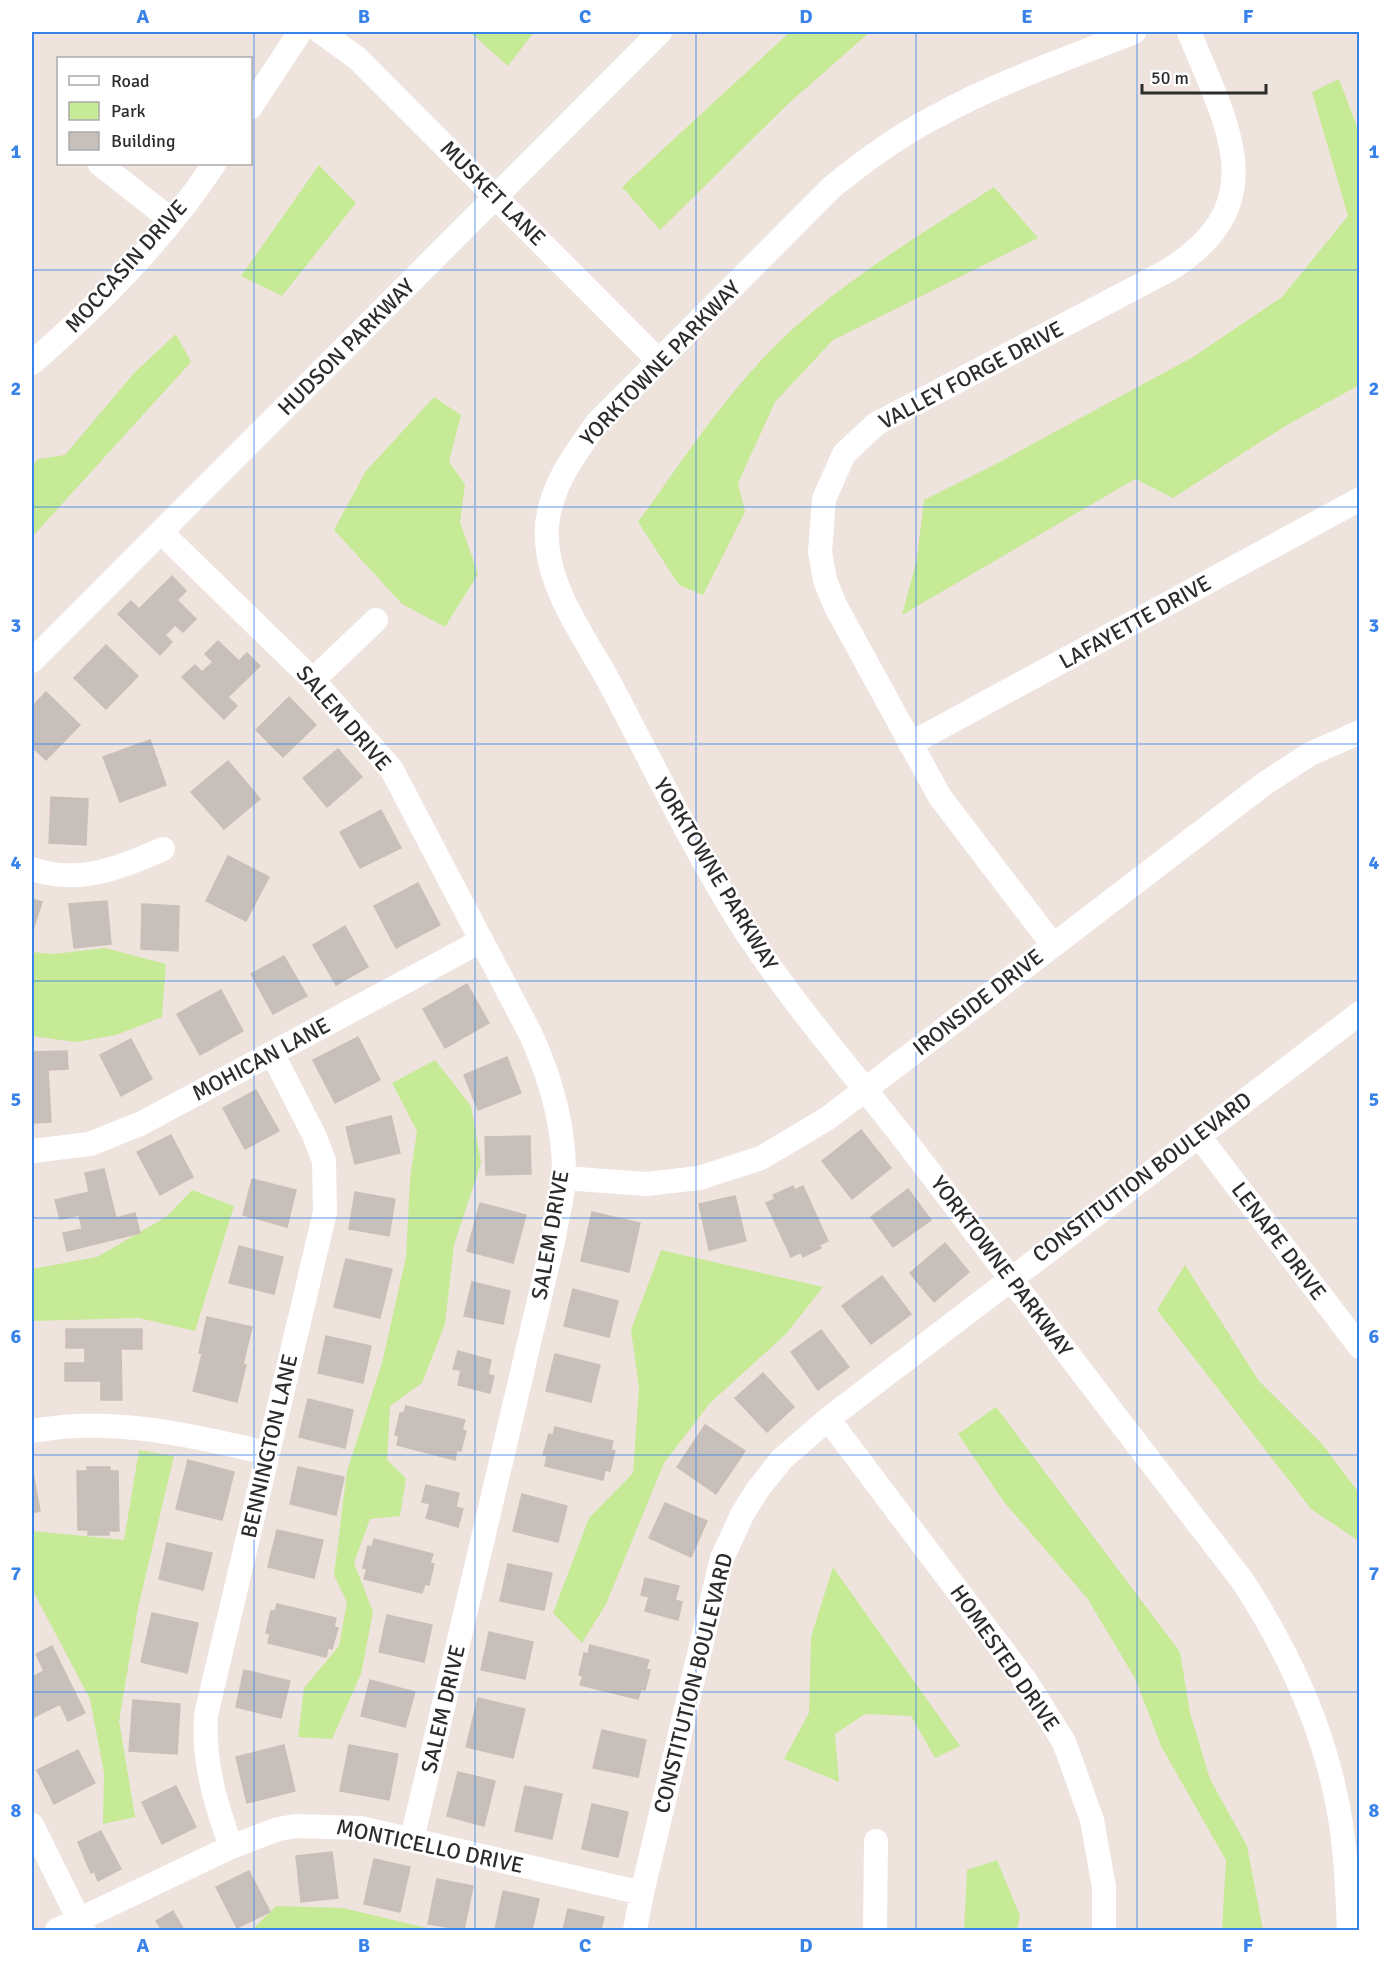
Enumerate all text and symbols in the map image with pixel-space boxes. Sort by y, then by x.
text: A [137,4,150,29]
text: B [358,4,370,29]
text: C [579,4,591,29]
text: D [799,4,813,29]
text: E [1021,4,1033,29]
text: F [1243,4,1254,29]
legend [57,57,252,165]
scale bar [1142,57,1266,95]
text: 50 m [1151,67,1189,89]
text: Road [111,70,150,92]
text: Park [111,100,146,122]
text: Building [111,130,175,152]
street label: MUSKET LANE [435,135,551,251]
text: 1 [11,139,22,164]
text: 1 [1369,139,1380,164]
street label: MOCCASIN DRIVE [59,194,193,338]
street label: HUDSON PARKWAY [272,273,420,421]
street label: YORKTOWNE PARKWAY [574,275,746,451]
street label: VALLEY FORGE DRIVE [874,315,1068,435]
text: 2 [11,376,21,401]
text: 2 [1369,376,1379,401]
street label: LAFAYETTE DRIVE [1054,569,1216,675]
text: 3 [11,613,21,638]
text: 3 [1369,613,1379,638]
street label: SALEM DRIVE [291,660,397,776]
street label: YORKTOWNE PARKWAY [648,773,784,975]
text: 4 [11,850,22,875]
text: 4 [1369,850,1380,875]
street label: IRONSIDE DRIVE [907,943,1049,1061]
street label: MOHICAN LANE [187,1011,335,1107]
street label: CONSTITUTION BOULEVARD [1027,1086,1257,1268]
text: 5 [11,1087,21,1112]
text: 5 [1369,1087,1379,1112]
street label: SALEM DRIVE [525,1168,575,1302]
street label: YORKTOWNE PARKWAY [925,1170,1079,1362]
street label: LENAPE DRIVE [1226,1177,1332,1305]
text: 6 [11,1324,22,1349]
text: 6 [1369,1324,1380,1349]
street label: BENNINGTON LANE [235,1351,303,1541]
street label: CONSTITUTION BOULEVARD [648,1550,738,1816]
text: 7 [11,1561,22,1586]
text: 7 [1369,1561,1380,1586]
street label: HOMESTED DRIVE [944,1580,1066,1736]
street label: SALEM DRIVE [415,1642,471,1776]
text: 8 [11,1798,22,1823]
text: 8 [1369,1798,1380,1823]
street label: MONTICELLO DRIVE [334,1813,526,1879]
text: A [137,1933,150,1958]
text: B [358,1933,370,1958]
text: C [579,1933,591,1958]
text: D [799,1933,813,1958]
text: E [1021,1933,1033,1958]
text: F [1243,1933,1254,1958]

